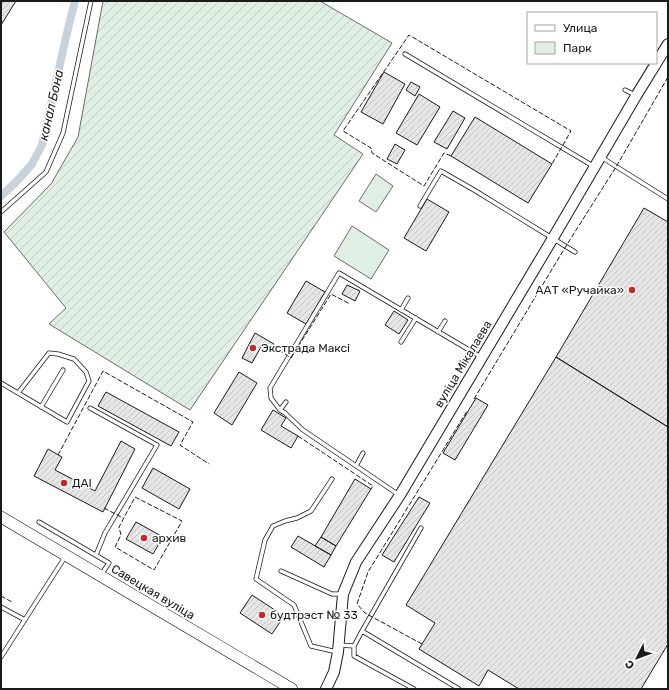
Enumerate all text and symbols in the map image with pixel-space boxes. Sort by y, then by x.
legend [527,12,657,64]
text: Улица [563,21,597,35]
text: Парк [563,41,592,55]
water label: канал Бона [36,68,67,142]
place label: ААТ «Ручайка» [536,283,624,297]
marker: ААТ «Ручайка» [627,285,637,295]
street label: вуліца Мікалаева [432,318,494,410]
place label: Экстрада Максі [261,341,350,355]
marker: Экстрада Максі [248,343,258,353]
place label: ДАІ [72,476,92,490]
marker: ДАІ [59,478,69,488]
place label: архив [152,531,187,545]
marker: архив [139,533,149,543]
street label: Савецкая вуліца [109,562,197,622]
place label: будтрэст № 33 [270,608,358,622]
marker: будтрэст № 33 [257,610,267,620]
north arrow [617,638,657,678]
text: С [622,657,637,672]

